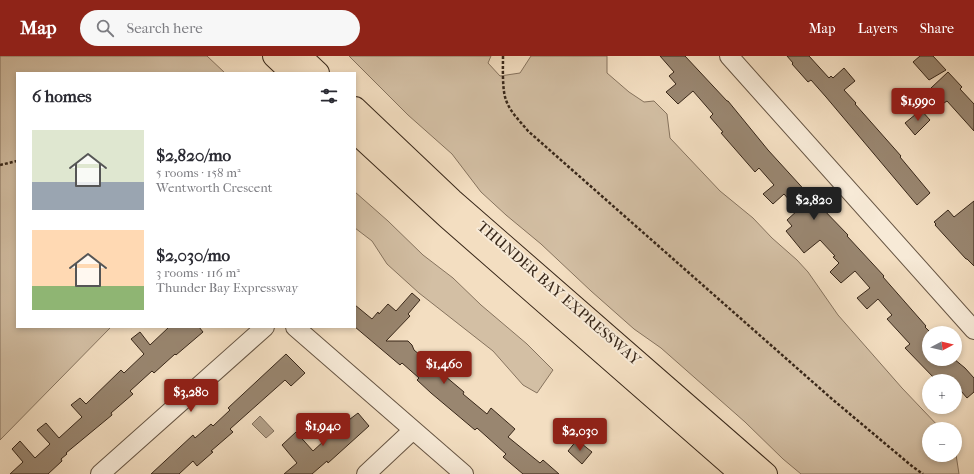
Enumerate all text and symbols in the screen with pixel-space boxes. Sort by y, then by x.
search box [80,10,360,46]
text: Map [20,17,56,39]
icon: search [94,17,116,39]
text: Search here [126,19,203,37]
text: Map [809,20,836,37]
text: Layers [858,20,898,37]
text: Share [920,20,954,37]
icon: filters [318,85,340,107]
text: 6 homes [32,86,92,106]
pin: $1,990 [885,88,951,122]
text: $1,990 [900,93,936,108]
text: $2,820/mo [156,145,231,165]
icon: home [64,146,112,194]
text: 5 rooms · 158 m² [156,165,241,180]
text: Wentworth Crescent [156,180,272,195]
pin: $2,820 [781,187,847,221]
text: $2,820 [796,192,832,207]
street label: THUNDER BAY EXPRESSWAY [474,217,645,369]
text: $2,030/mo [156,245,230,265]
icon: home [64,246,112,294]
text: 3 rooms · 116 m² [156,265,240,280]
text: Thunder Bay Expressway [156,280,298,295]
north arrow [922,326,962,366]
map controls [922,326,962,462]
pin: $1,460 [411,351,477,385]
text: $1,460 [426,356,462,371]
button: + [922,374,962,414]
pin: $3,280 [158,379,224,413]
text: $3,280 [173,384,209,399]
pin: $1,940 [290,413,356,447]
text: $1,940 [305,418,341,433]
pin: $2,030 [547,418,613,452]
button: − [922,422,962,462]
text: $2,030 [562,423,598,438]

